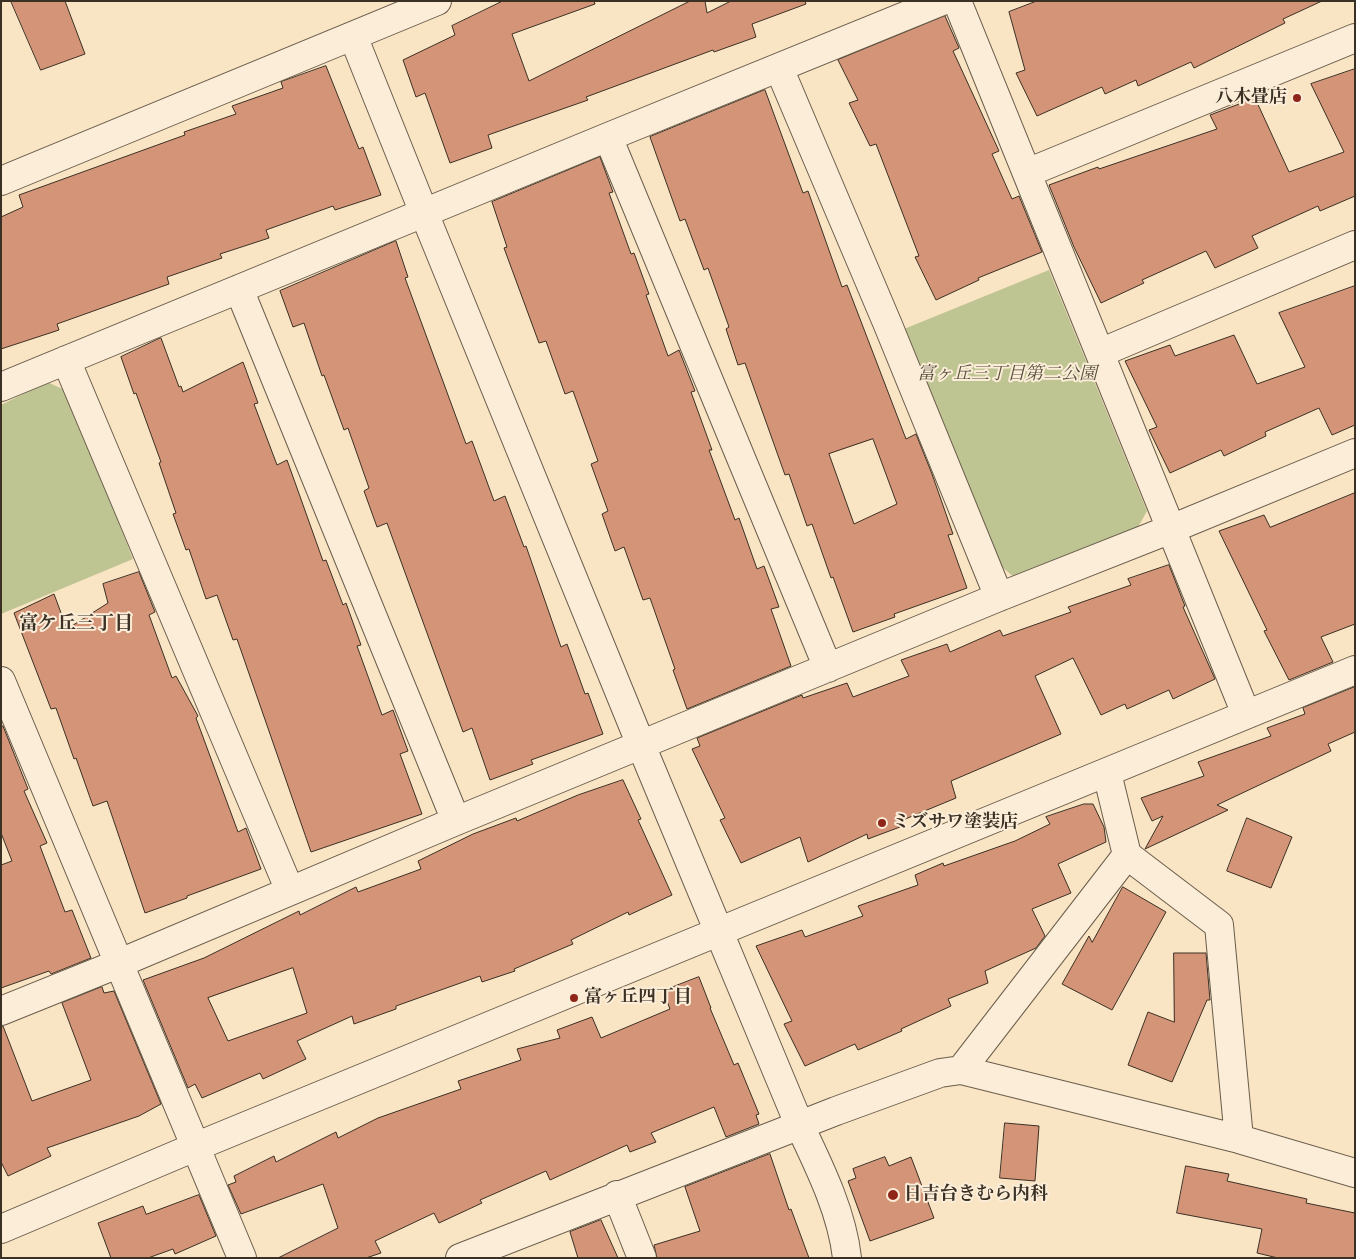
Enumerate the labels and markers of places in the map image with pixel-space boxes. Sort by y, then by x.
place label: 八木畳店 [1215,87,1287,109]
marker: 八木畳店 [1291,92,1303,104]
place label: ミズサワ塗装店 [892,812,1018,834]
marker: ミズサワ塗装店 [876,817,888,829]
place label: 富ヶ丘四丁目 [584,987,692,1009]
marker: 富ヶ丘四丁目 [568,992,580,1004]
place label: 日吉台きむら内科 [904,1184,1048,1206]
marker: 日吉台きむら内科 [886,1188,900,1202]

